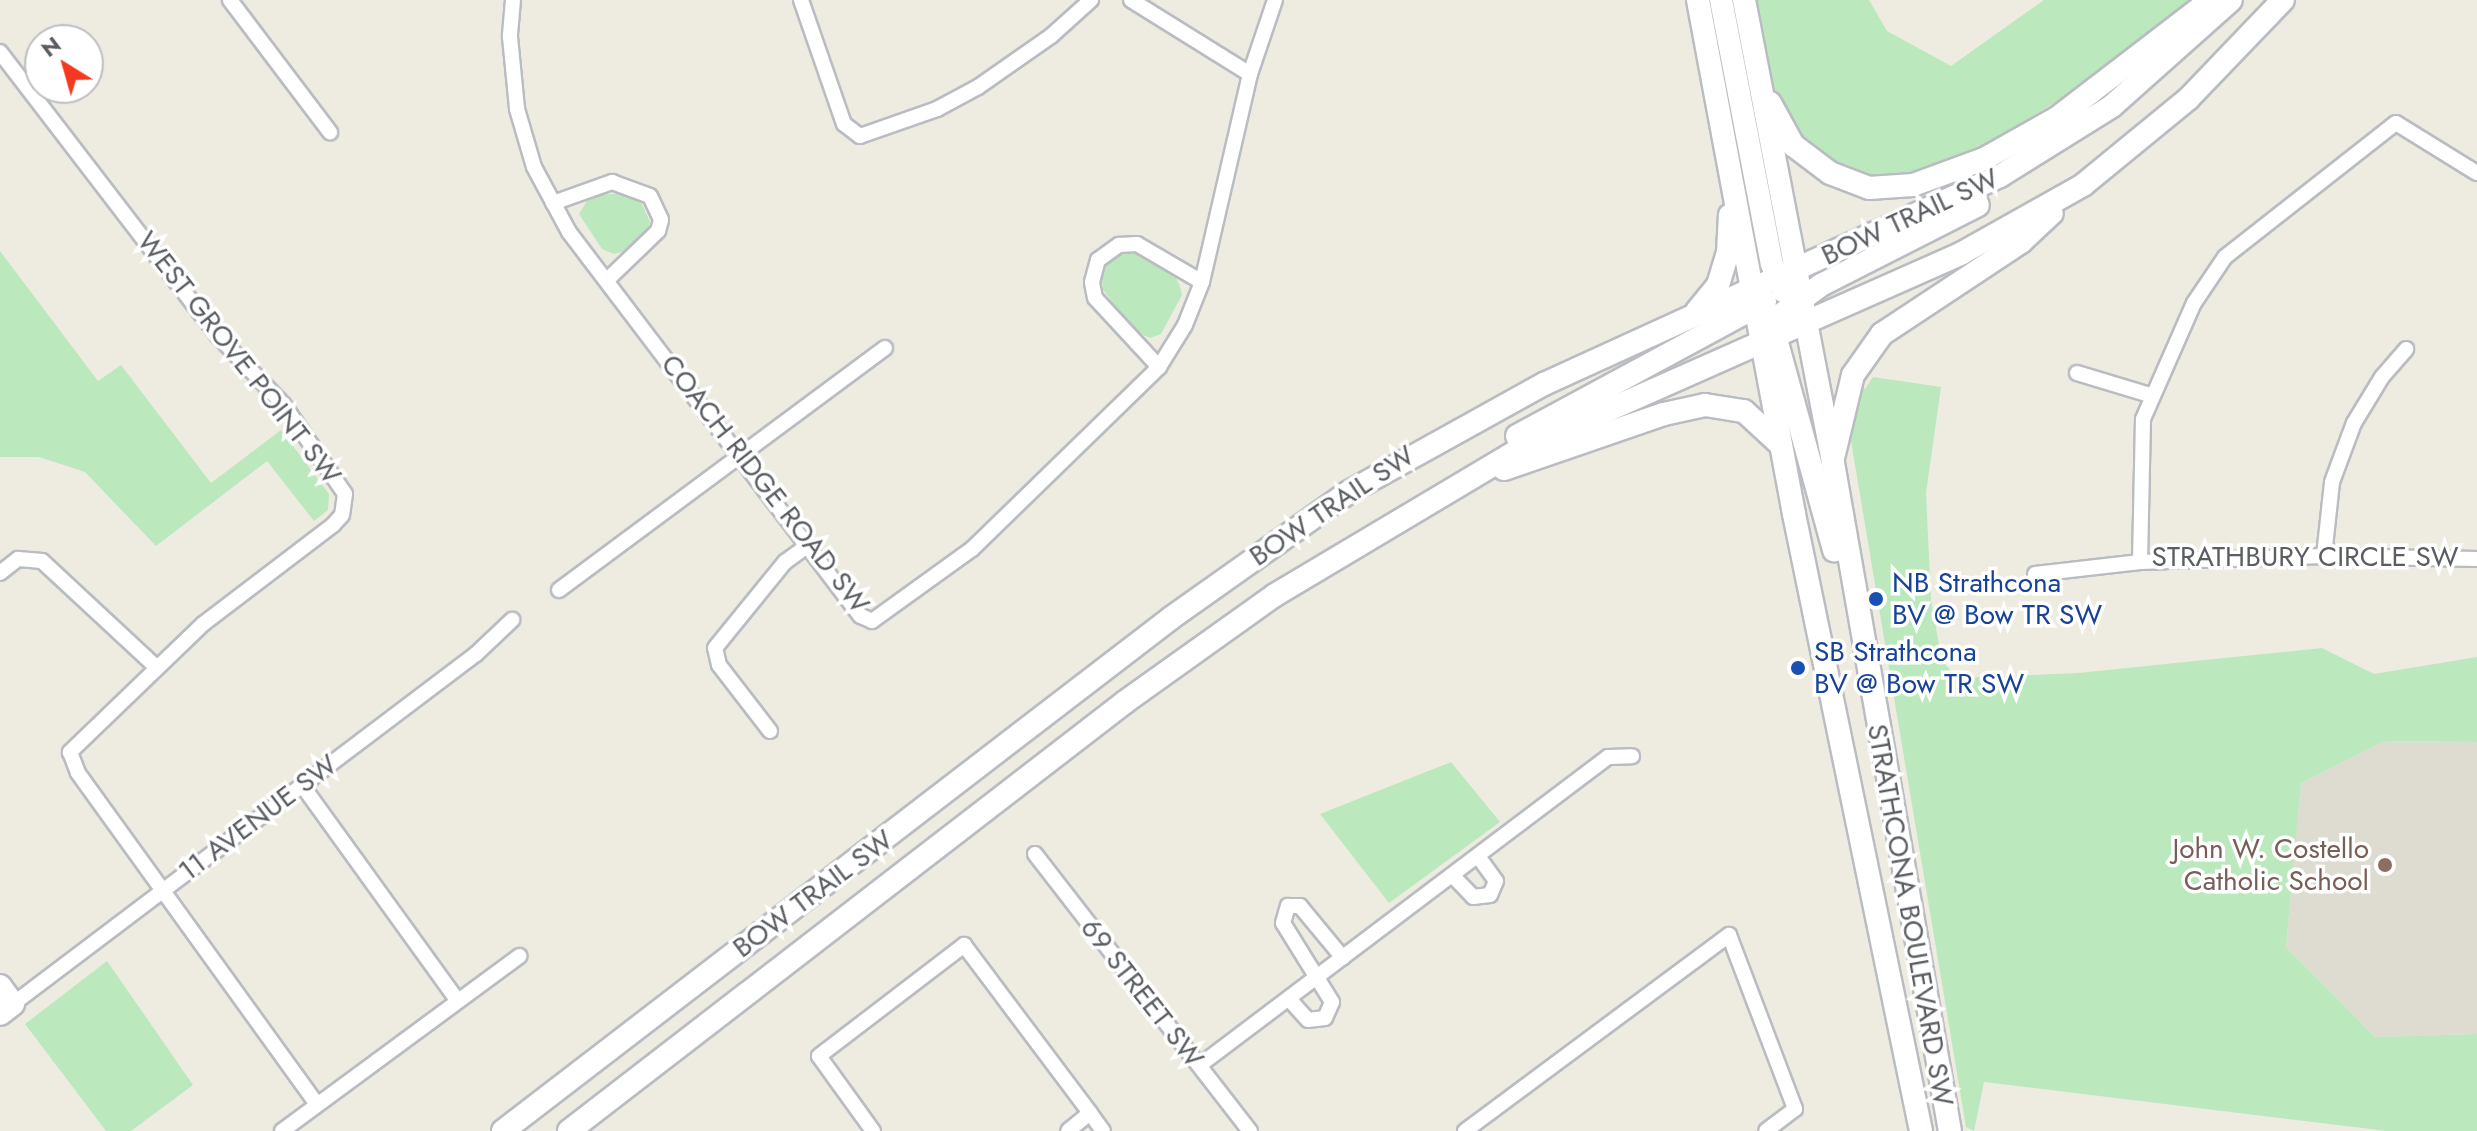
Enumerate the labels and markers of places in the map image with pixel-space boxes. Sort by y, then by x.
place label: NB Strathcona BV @ Bow TR SW [1892,566,2102,632]
marker: NB Strathcona BV @ Bow TR SW [1867,590,1885,608]
place label: SB Strathcona BV @ Bow TR SW [1814,635,2024,701]
marker: SB Strathcona BV @ Bow TR SW [1789,659,1807,677]
place label: John W. Costello Catholic School [2172,832,2369,898]
marker: John W. Costello Catholic School [2376,856,2394,874]

